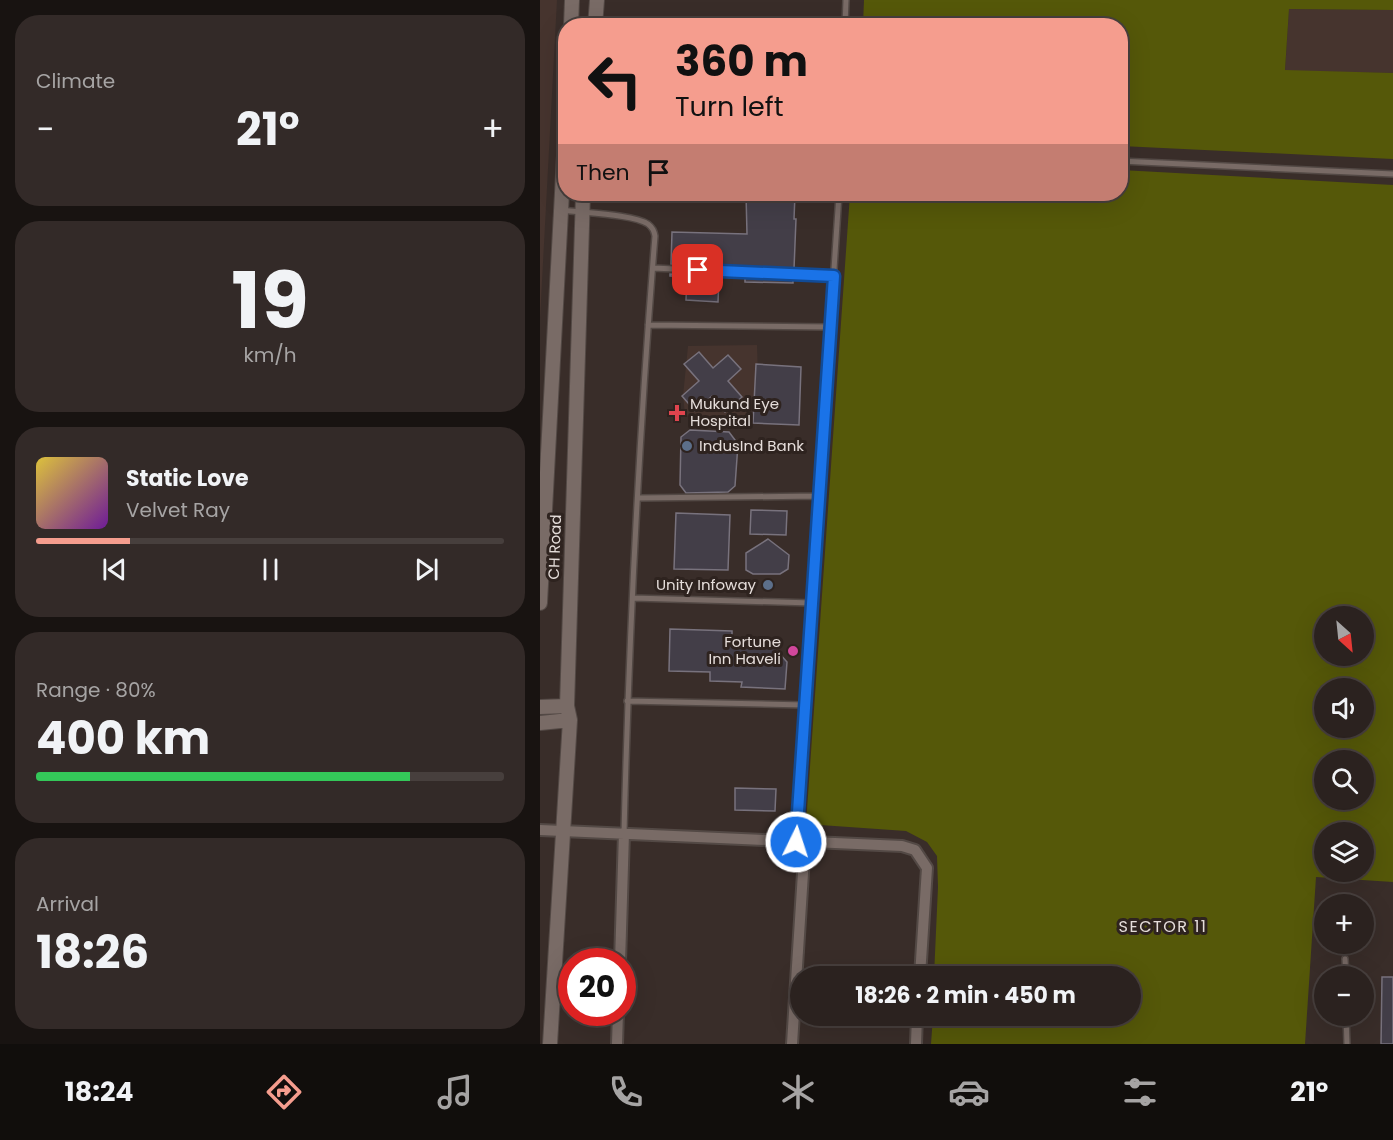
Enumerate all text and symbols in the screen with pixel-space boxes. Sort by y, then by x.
text: 360 m [675,32,808,91]
icon: left [576,42,654,120]
text: Climate [36,67,115,95]
text: Turn left [675,88,784,125]
text: 21° [236,98,300,161]
text: − [36,106,54,153]
text: + [481,106,504,153]
icon: arrive [642,156,675,189]
text: Then [576,157,630,188]
pin [672,244,723,295]
text: 19 [231,246,309,355]
icon: arrive [681,253,714,286]
text: km/h [243,341,297,369]
place label: Mukund Eye Hospital [690,393,779,431]
marker: Mukund Eye Hospital [668,404,686,422]
place label: IndusInd Bank [699,435,804,456]
marker: IndusInd Bank [680,439,694,453]
text: Static Love [126,463,249,494]
text: Velvet Ray [126,496,230,524]
street label: CH Road [543,514,566,580]
icon: previous [98,553,131,586]
icon: pause [254,553,287,586]
icon: next [410,553,443,586]
place label: Unity Infoway [656,574,757,595]
marker: Unity Infoway [761,578,775,592]
north arrow [1314,606,1374,666]
map controls [1314,606,1374,1026]
place label: Fortune Inn Haveli [708,631,781,669]
marker: Fortune Inn Haveli [786,644,800,658]
text: Range · 80% [36,676,156,704]
button: sound [1314,678,1374,738]
text: 400 km [36,707,210,770]
button: search [1314,750,1374,810]
position arrow [764,810,828,874]
button: layers [1314,822,1374,882]
text: Arrival [36,890,99,918]
button: + [1314,894,1374,954]
district label: SECTOR 11 [1119,915,1207,938]
text: 18:26 [36,921,149,984]
speed limit sign: 20 [558,948,636,1026]
button: − [1314,966,1374,1026]
text: 18:26 · 2 min · 450 m [855,980,1076,1011]
icon: directions [263,1071,305,1113]
icon: music [434,1071,476,1113]
icon: phone [605,1071,647,1113]
icon: climate [777,1071,819,1113]
icon: car [948,1071,990,1113]
icon: filters [1119,1071,1161,1113]
text: 18:24 [65,1073,134,1110]
text: 21° [1290,1073,1328,1110]

